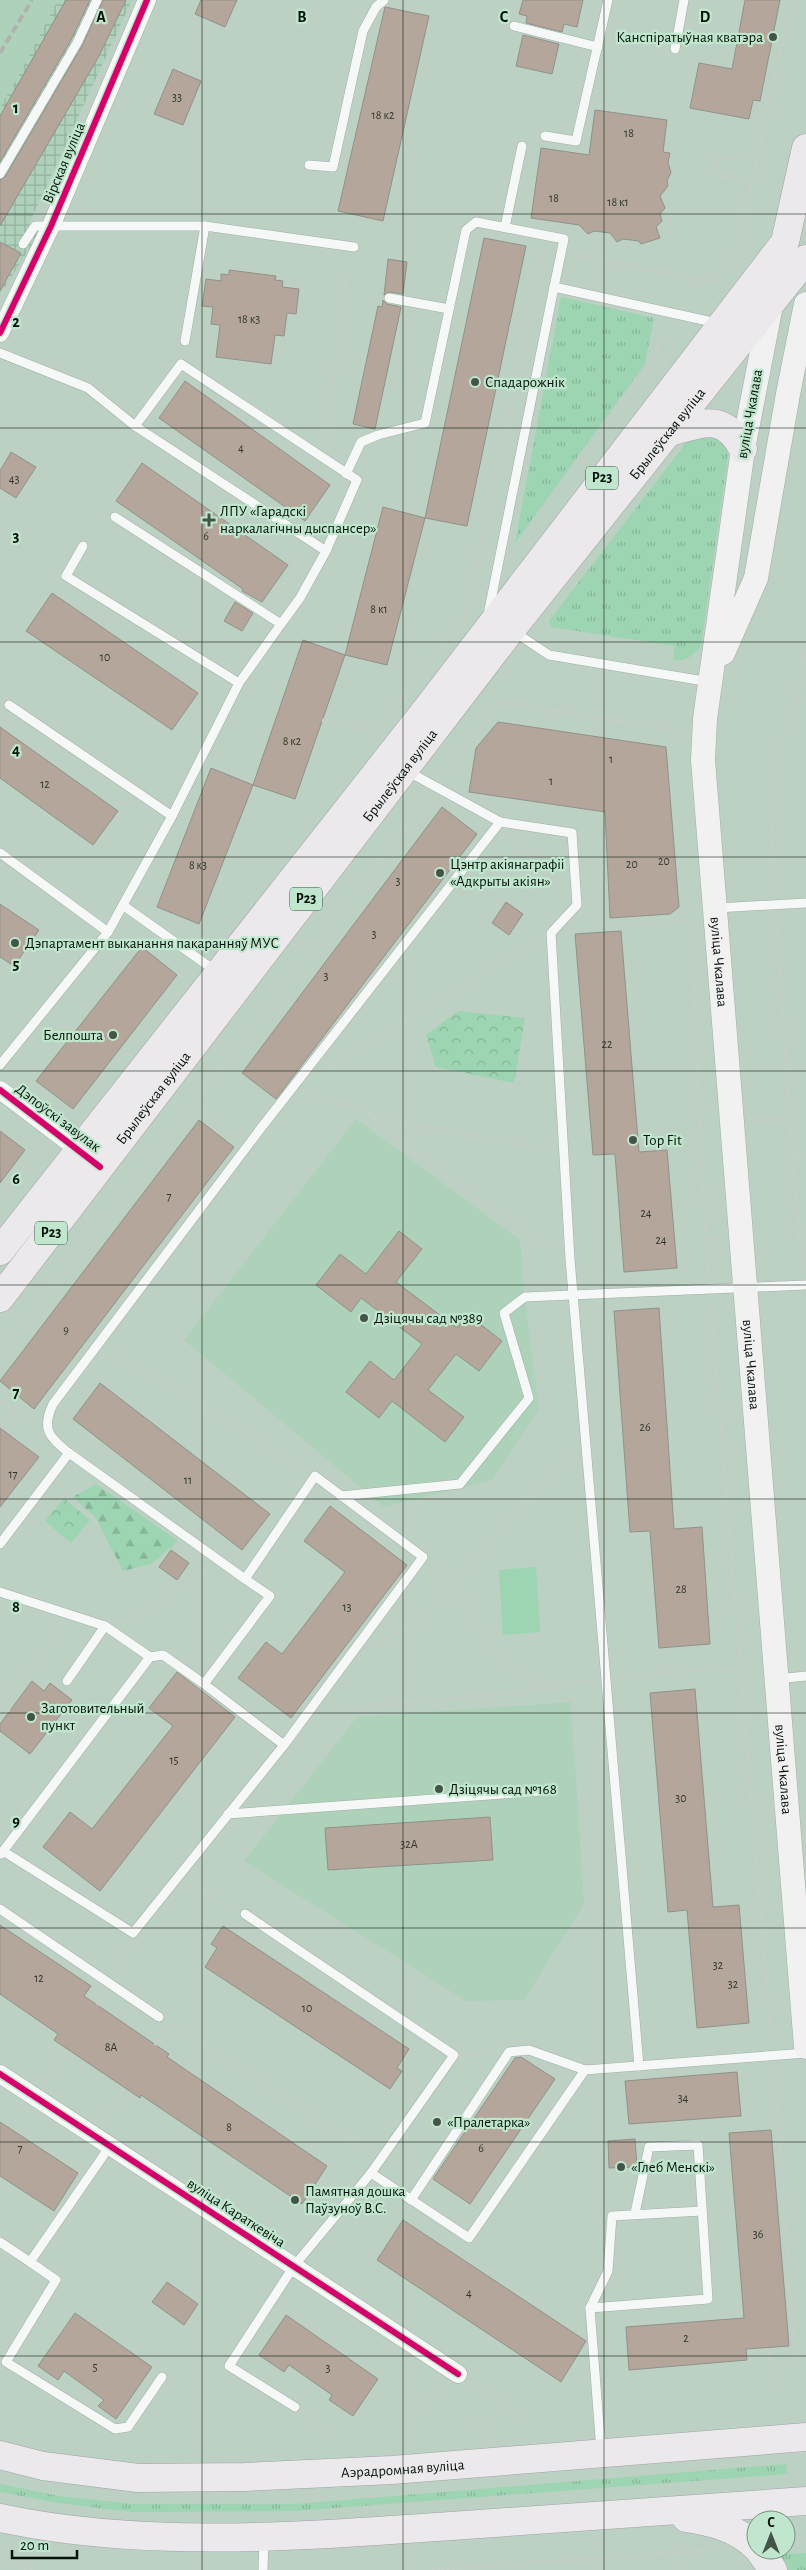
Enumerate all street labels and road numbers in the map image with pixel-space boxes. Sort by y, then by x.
street label: Вірская вуліца [40,120,88,206]
street label: вуліца Чкалава [735,368,765,460]
street label: Брылеўская вуліца [626,385,708,482]
road number: Р23 [586,466,618,489]
street label: Брылеўская вуліца [360,726,440,825]
road number: Р23 [290,888,322,911]
street label: вуліца Чкалава [708,916,730,1008]
street label: Брылеўская вуліца [113,1048,193,1147]
street label: Дэпоўскі завулак [13,1081,103,1155]
road number: Р23 [35,1222,67,1244]
street label: вуліца Чкалава [740,1319,762,1410]
street label: вуліца Чкалава [773,1724,795,1815]
street label: вуліца Караткевіча [184,2176,288,2250]
street label: Аэрадромная вуліца [340,2457,465,2480]

